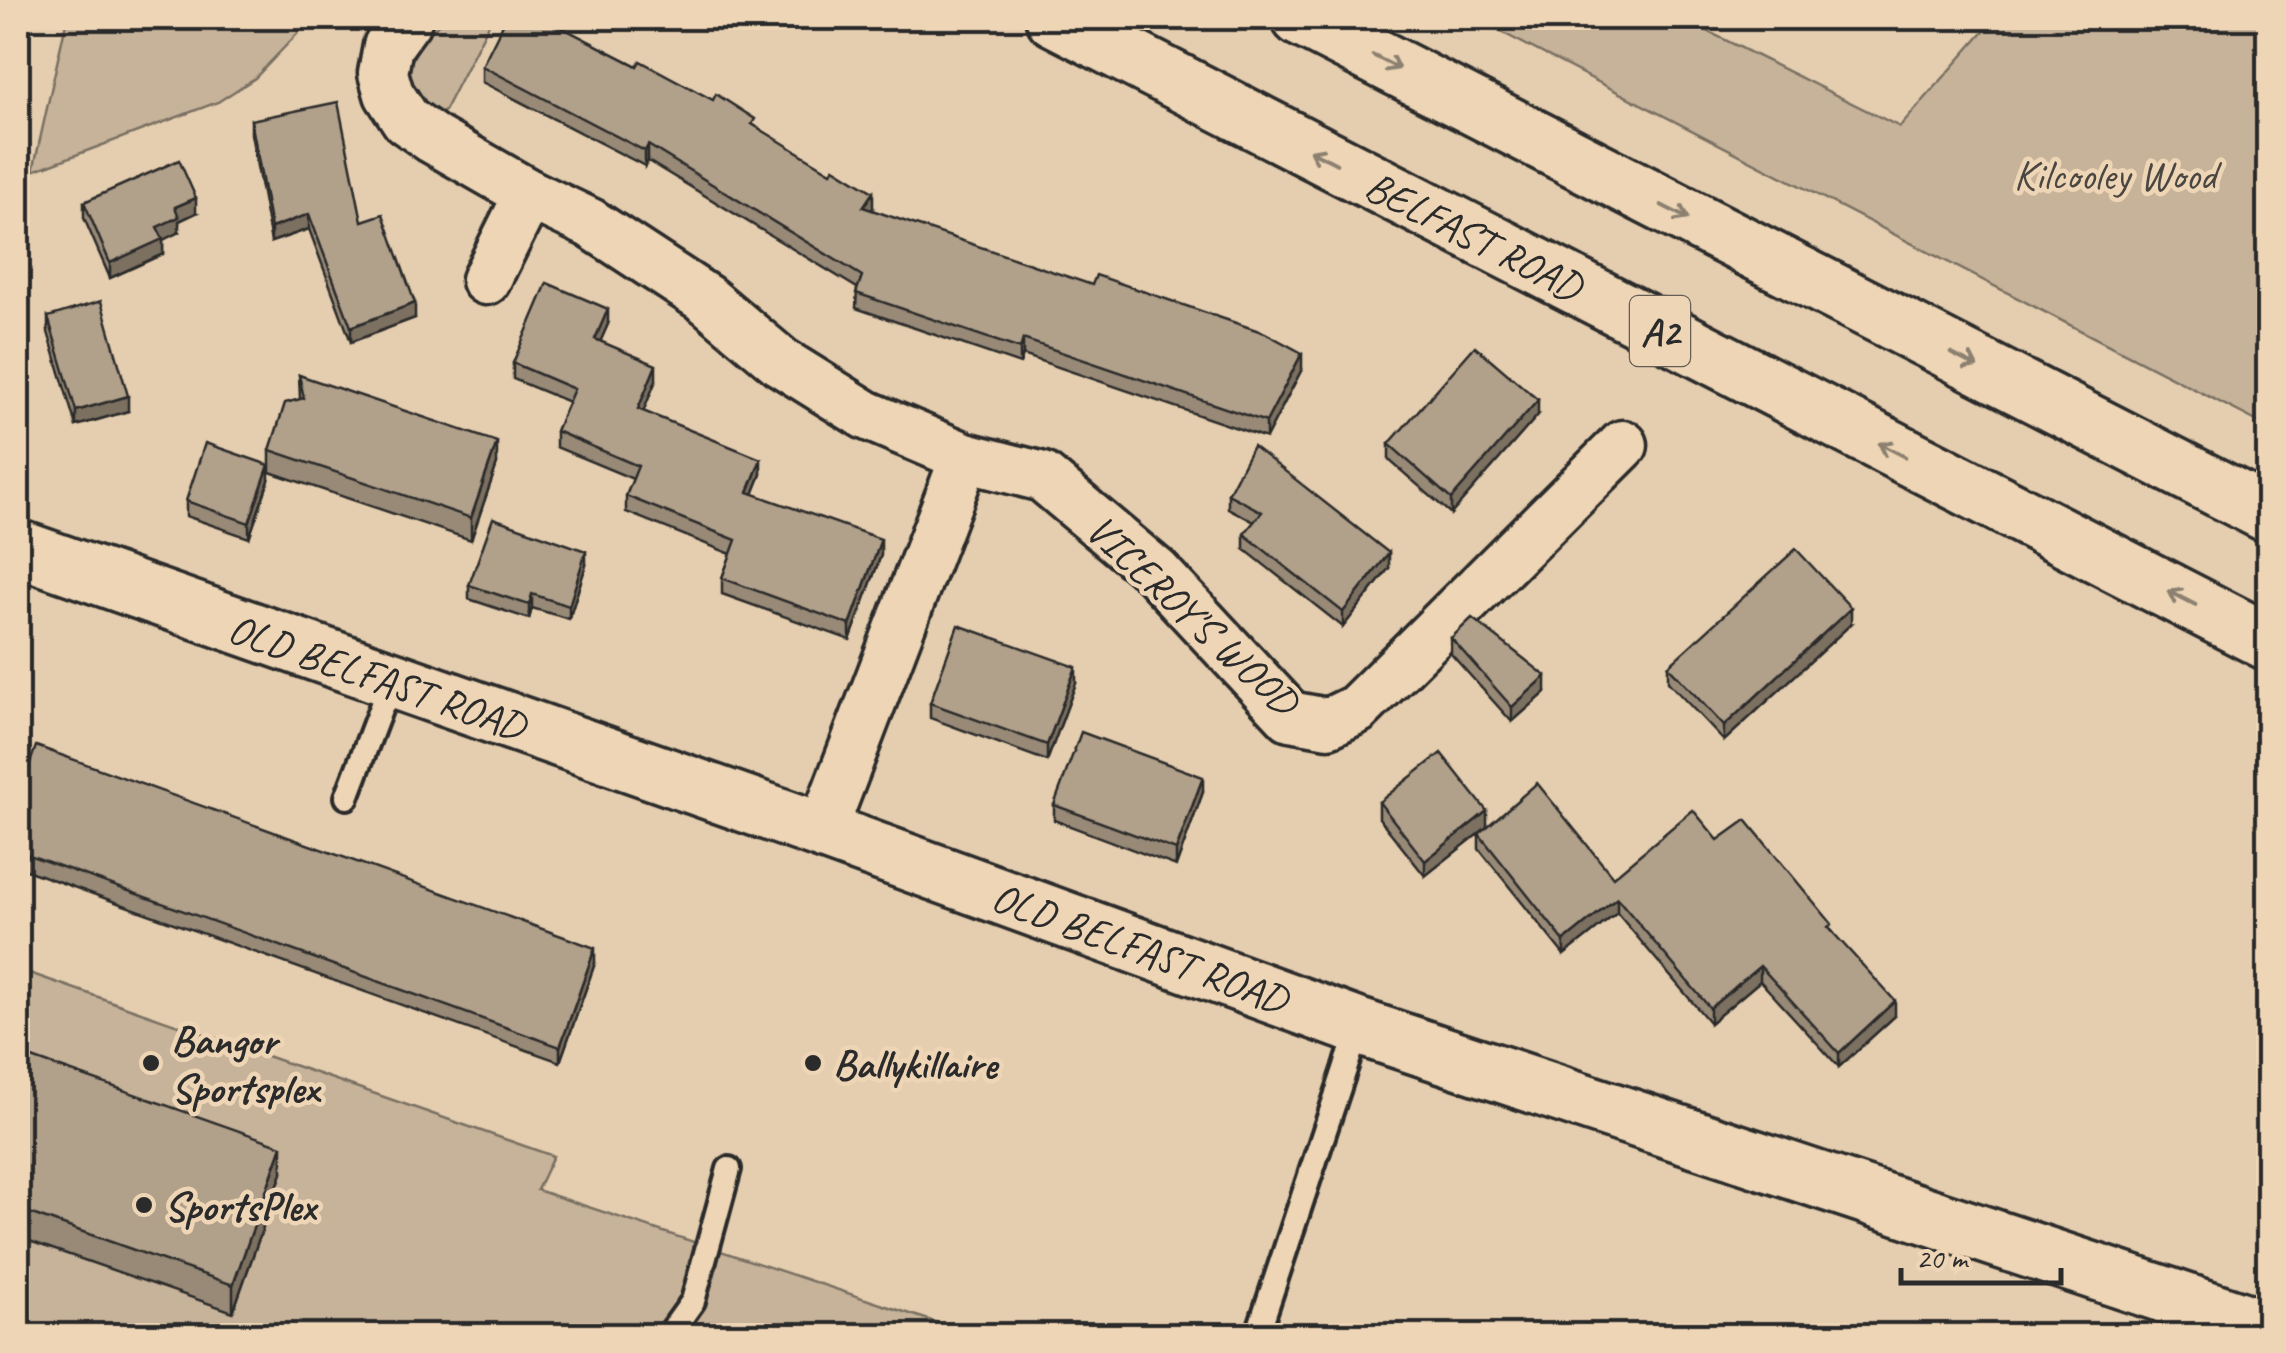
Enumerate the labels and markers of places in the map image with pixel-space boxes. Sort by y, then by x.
place label: Bangor Sportsplex [171,1014,322,1115]
place label: Ballykillaire [833,1038,1000,1091]
marker: Bangor Sportsplex [140,1052,162,1074]
marker: Ballykillaire [802,1052,824,1074]
place label: SportsPlex [164,1180,319,1233]
marker: SportsPlex [133,1194,155,1216]

